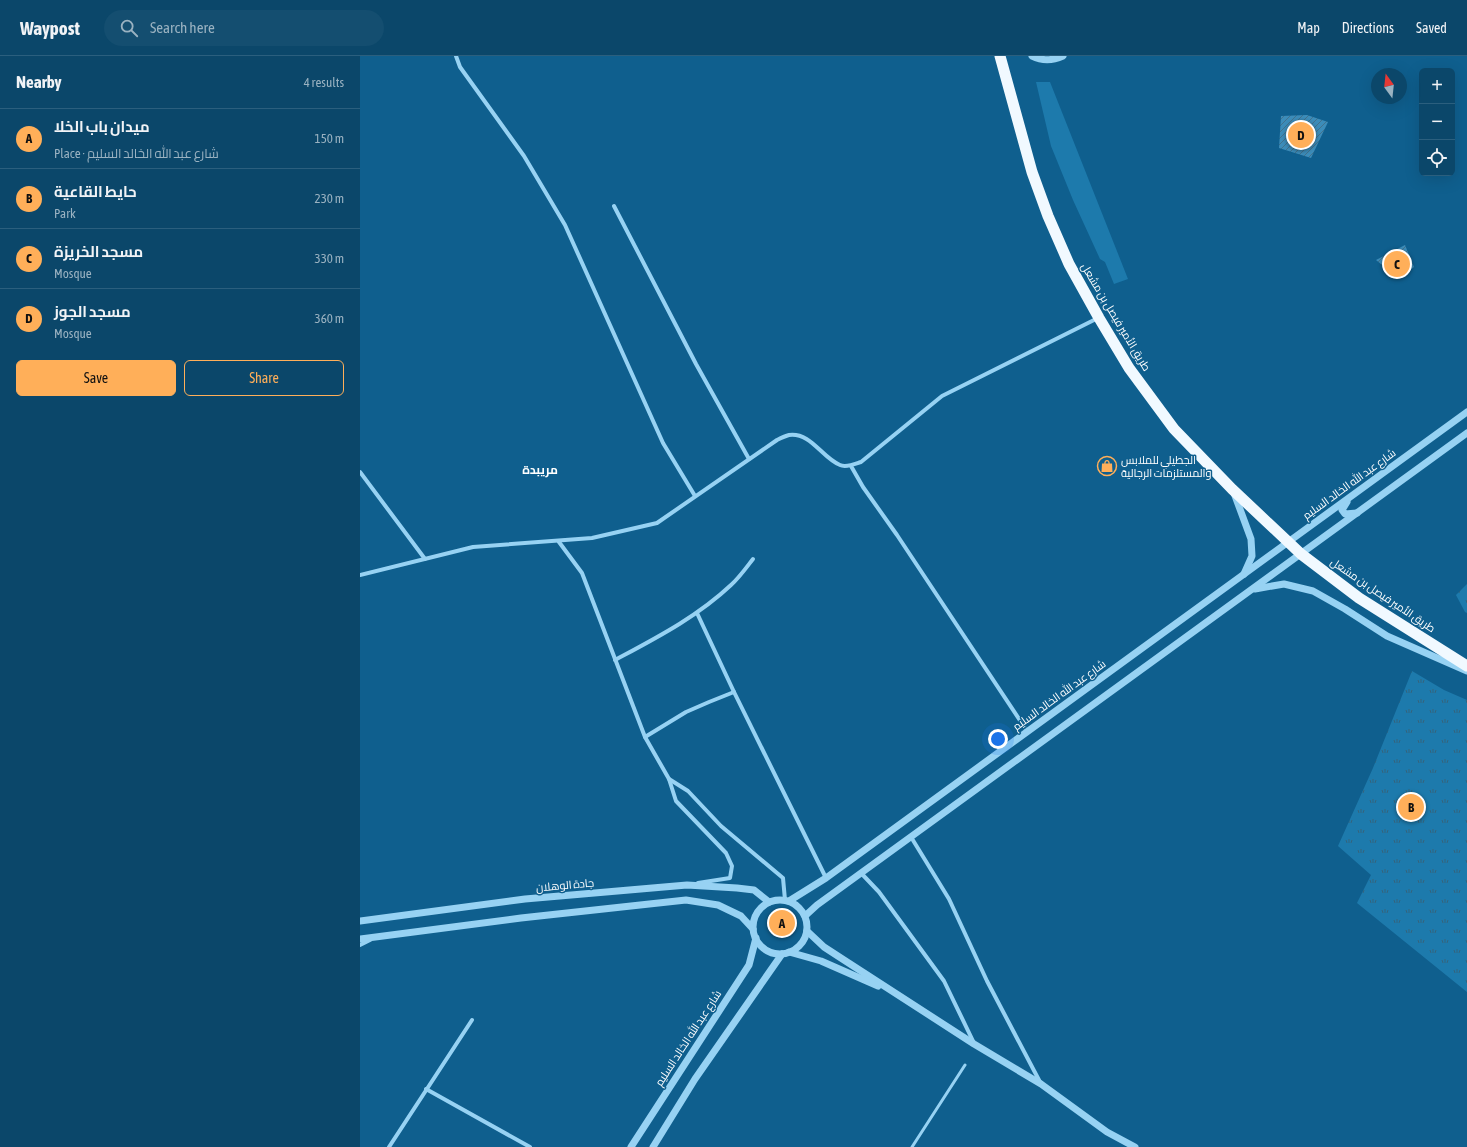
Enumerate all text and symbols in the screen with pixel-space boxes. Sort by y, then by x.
search box [104,10,384,46]
text: Waypost [20,17,80,39]
icon: search [118,17,140,39]
text: Search here [150,19,215,36]
text: Map [1297,20,1320,36]
text: Directions [1342,20,1394,36]
text: Saved [1416,20,1447,36]
north arrow [1371,68,1407,104]
map controls [1419,68,1455,176]
button: + [1419,68,1455,104]
text: Nearby [16,72,62,92]
text: 4 results [304,75,344,90]
button: − [1419,104,1455,140]
text: ميدان باب الخلا [54,118,150,135]
pin: D [1288,120,1314,150]
text: A [26,131,32,146]
text: 150 m [315,131,344,146]
button: locate [1419,140,1455,176]
text: Place · شارع عبد الله الخالد السليم [54,146,219,161]
text: حايط القاعية [54,183,137,200]
text: B [26,191,32,206]
text: 230 m [315,191,344,206]
text: Park [54,206,76,221]
text: مسجد الخريزة [54,243,143,260]
pin: C [1384,249,1410,279]
text: C [26,251,32,266]
text: 330 m [315,251,344,266]
street label: طريق الأمير فيصل بن مشعل [1078,261,1153,374]
text: Mosque [54,266,92,281]
text: مسجد الجوز [54,303,131,320]
text: D [25,311,33,326]
text: 360 m [315,311,344,326]
text: Mosque [54,326,92,341]
button: Save [16,360,176,396]
button: Share [184,360,344,396]
street label: شارع عبد الله الخالد السليم [1299,445,1399,523]
place label: الجطيلي للملابس والمستلزمات الرجالية [1121,454,1212,480]
shop icon: الجطيلي للملابس والمستلزمات الرجالية [1096,455,1118,477]
district label: مريبدة [522,463,558,478]
street label: طريق الأمير فيصل بن مشعل [1328,555,1438,635]
street label: شارع عبد الله الخالد السليم [1009,656,1109,734]
your location [988,729,1008,749]
pin: B [1398,792,1424,822]
street label: جادة الوهلان [535,876,595,895]
pin: A [769,908,795,938]
street label: شارع عبد الله الخالد السليم [651,987,725,1089]

